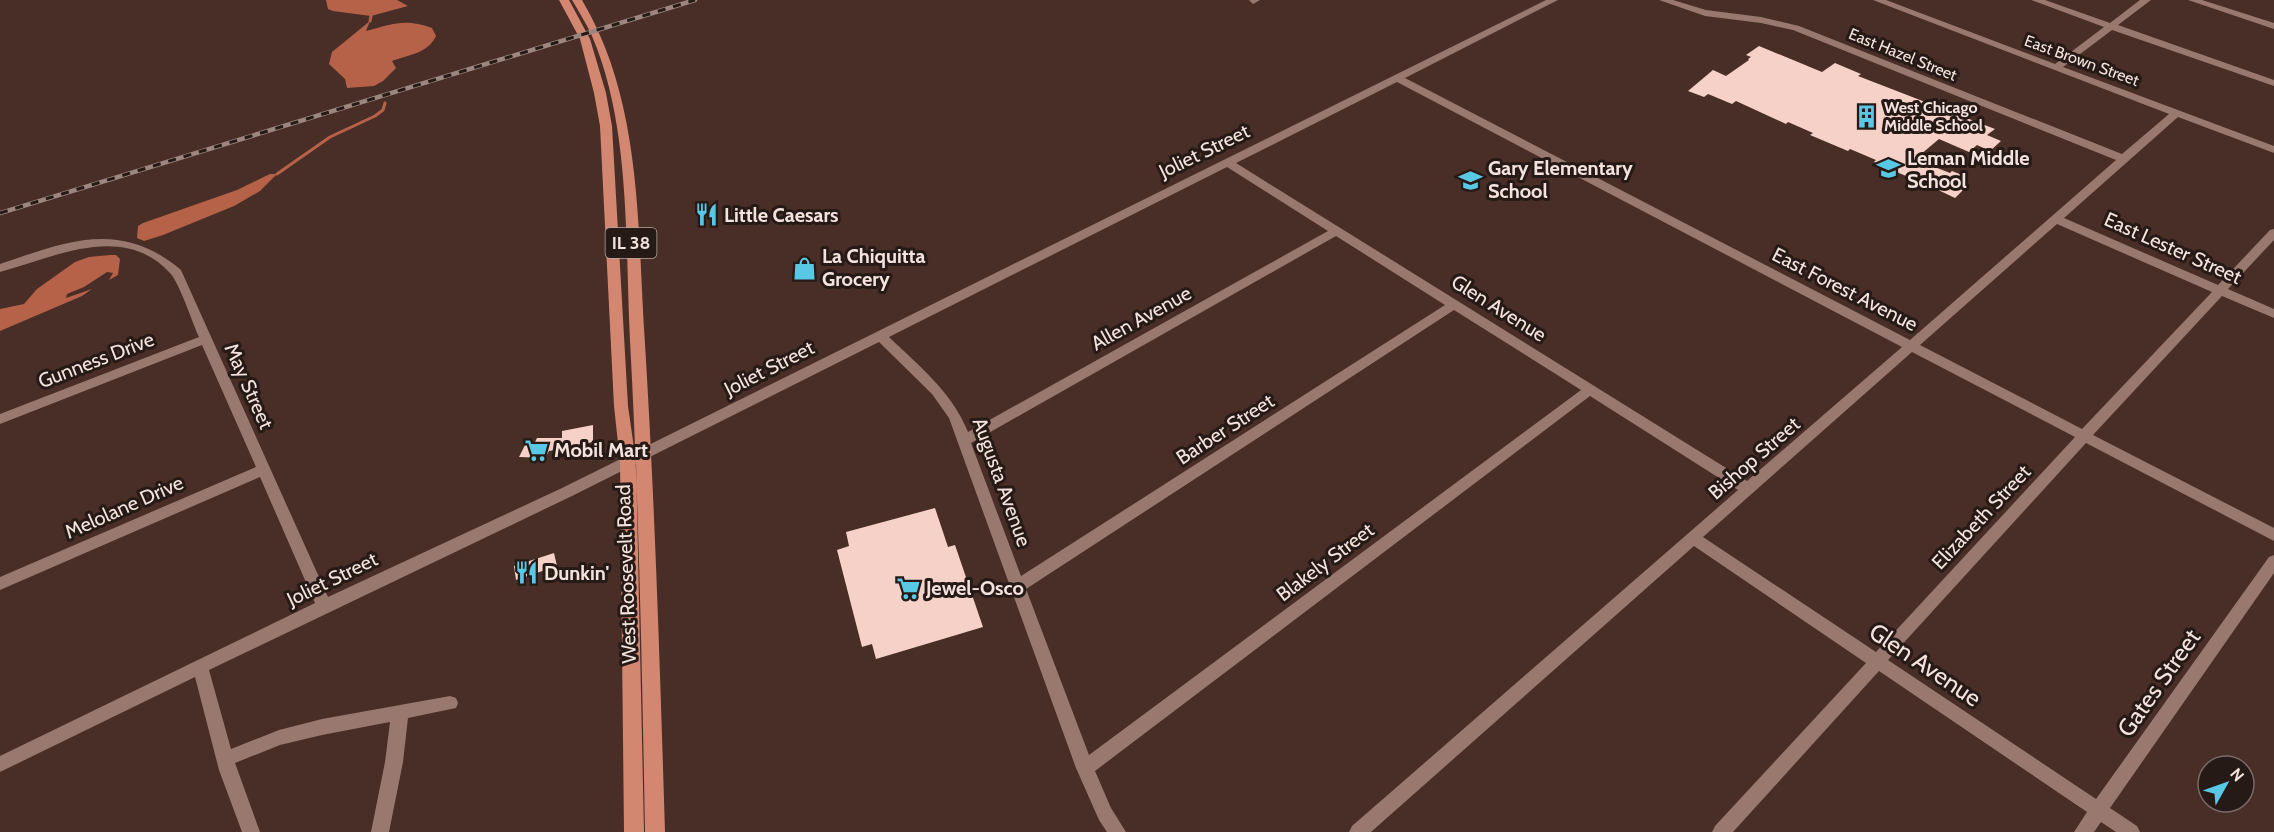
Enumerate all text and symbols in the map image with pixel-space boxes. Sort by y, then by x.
street label: East Hazel Street [1846,24,1960,85]
street label: East Brown Street [2022,31,2142,90]
place label: West Chicago Middle School [1884,98,1983,135]
building icon: West Chicago Middle School [1853,103,1879,129]
street label: Joliet Street [1154,119,1253,184]
place label: Leman Middle School [1907,146,2030,193]
place label: Gary Elementary School [1488,156,1633,203]
school or university icon: Leman Middle School [1876,156,1902,182]
school or university icon: Gary Elementary School [1457,167,1483,193]
restaurant icon: Little Caesars [693,202,719,228]
place label: Little Caesars [724,203,838,227]
street label: East Lester Street [2101,207,2246,289]
road number: IL 38 [606,228,656,258]
street label: East Forest Avenue [1768,242,1922,336]
place label: La Chiquitta Grocery [822,244,925,291]
shop icon: La Chiquitta Grocery [791,255,817,281]
street label: Glen Avenue [1447,269,1551,347]
street label: Allen Avenue [1087,281,1195,355]
street label: Gunness Drive [35,327,157,393]
street label: Joliet Street [719,335,818,401]
street label: May Street [219,339,279,433]
street label: Barber Street [1172,388,1278,469]
street label: Bishop Street [1703,412,1805,504]
street label: Augusta Avenue [968,414,1036,550]
supermarket icon: Mobil Mart [523,437,549,463]
place label: Mobil Mart [554,438,648,462]
street label: Elizabeth Street [1927,460,2036,574]
street label: Melolane Drive [61,470,187,544]
street label: West Roosevelt Road [611,484,641,664]
street label: Blakely Street [1272,518,1379,606]
street label: Joliet Street [282,547,381,612]
restaurant icon: Dunkin' [513,560,539,586]
place label: Dunkin' [544,561,610,585]
supermarket icon: Jewel-Osco [895,575,921,601]
place label: Jewel-Osco [925,576,1024,600]
street label: Glen Avenue [1864,617,1987,713]
street label: Gates Street [2111,623,2206,742]
north arrow [2196,754,2256,814]
text: N [2226,764,2248,785]

